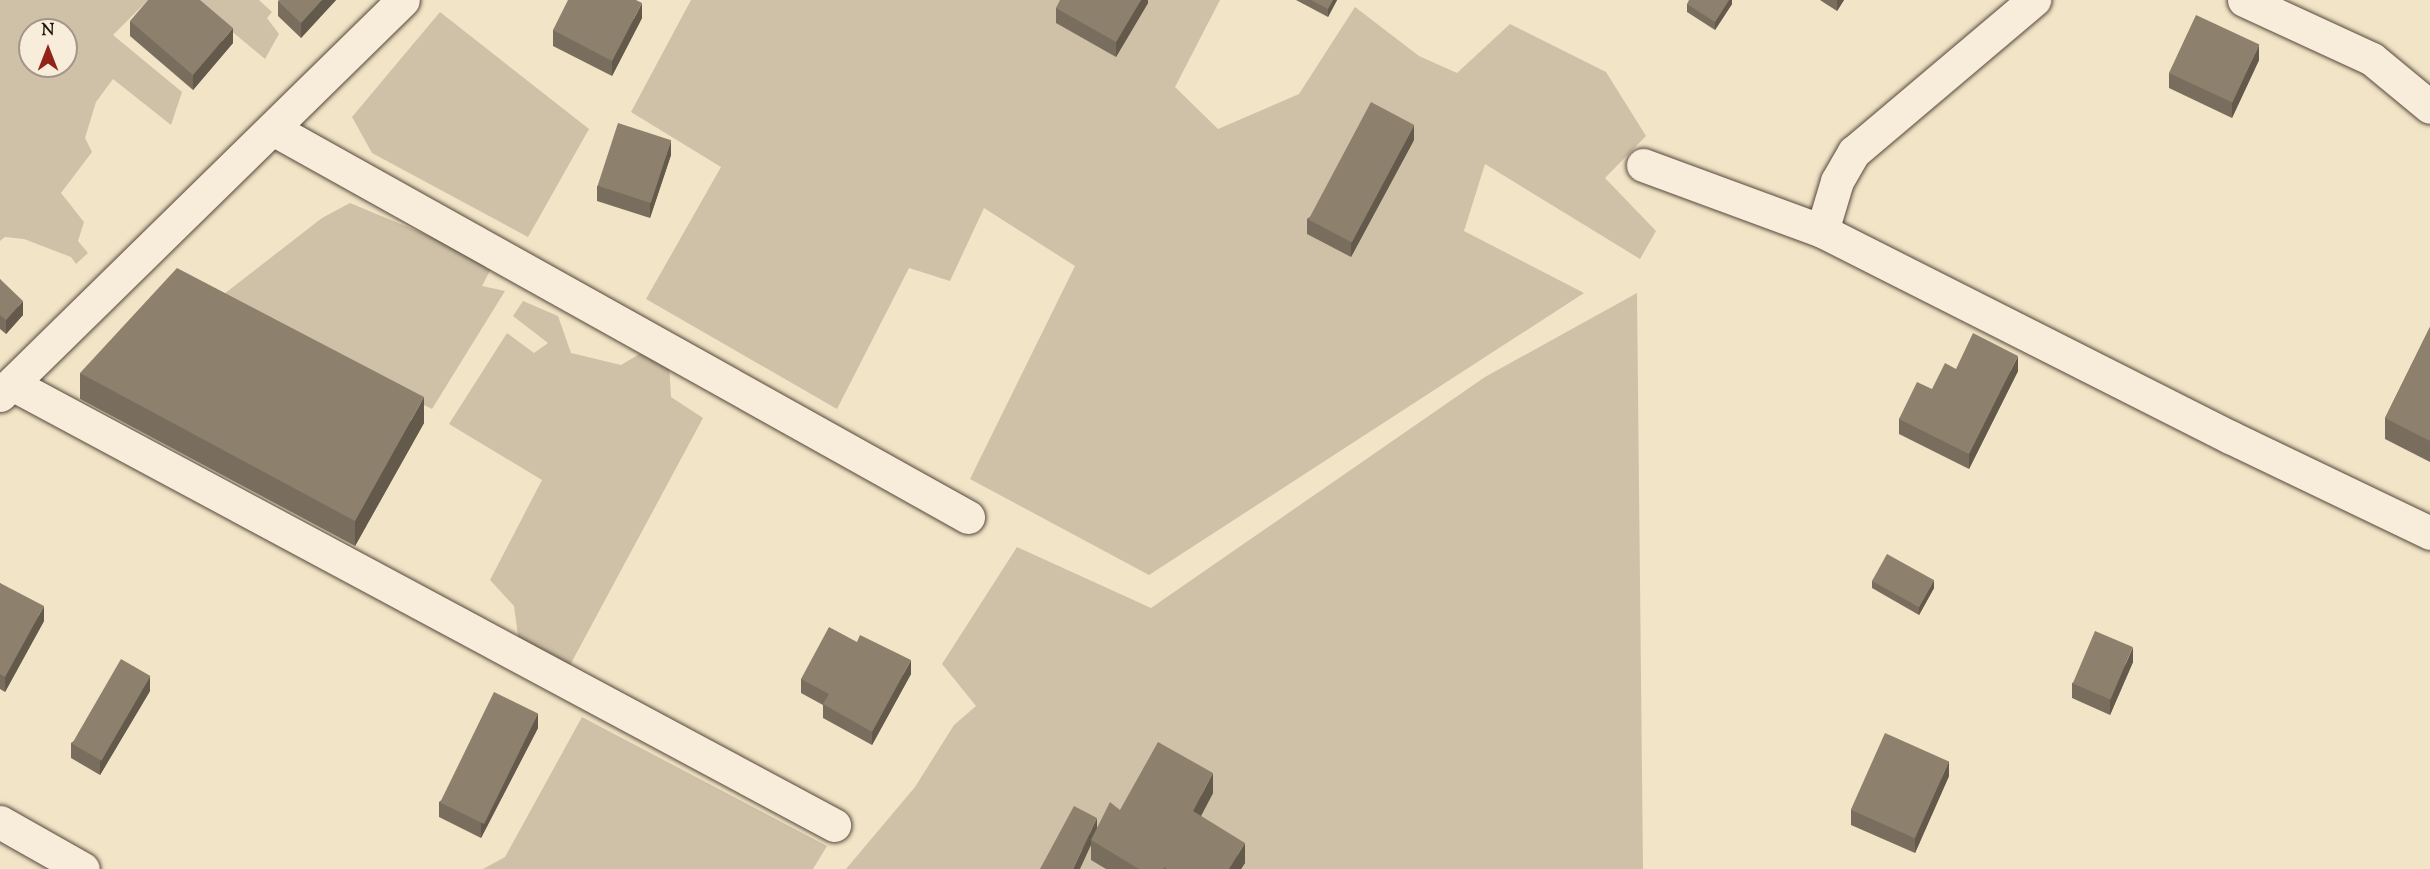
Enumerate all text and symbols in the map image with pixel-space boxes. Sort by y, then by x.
north arrow [18,18,78,78]
text: N [42,20,54,43]

